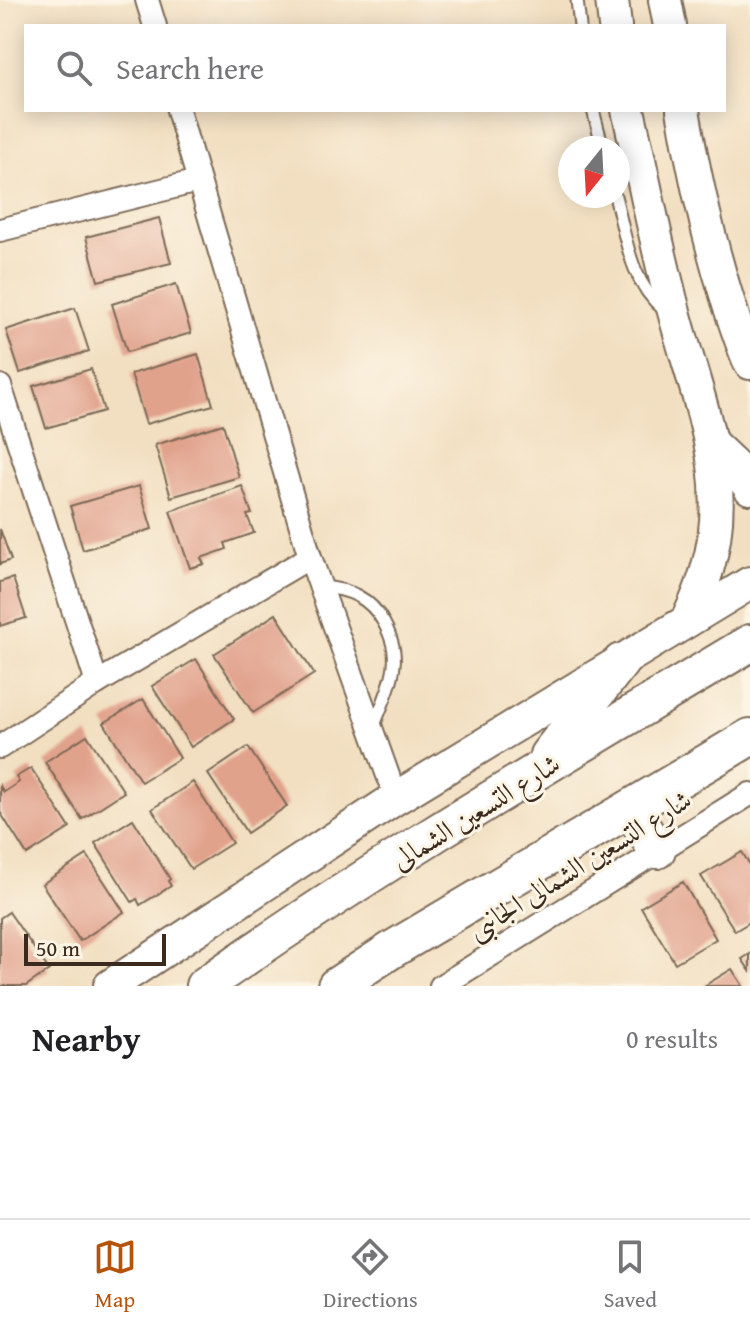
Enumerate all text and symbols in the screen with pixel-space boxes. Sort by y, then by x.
search box [24,24,726,112]
icon: search [52,46,96,90]
text: Search here [116,46,264,90]
north arrow [558,136,630,208]
street label: شارع التسعين الشمالى [382,743,570,883]
street label: شارع التسعين الشمالى الجانبى [459,778,701,953]
scale bar [24,930,166,966]
text: 50 m [36,932,80,964]
text: Nearby [32,1014,141,1063]
text: 0 results [626,1019,718,1058]
tab: Map [93,1235,137,1315]
tab: Directions [323,1235,418,1315]
tab: Saved [604,1235,657,1315]

